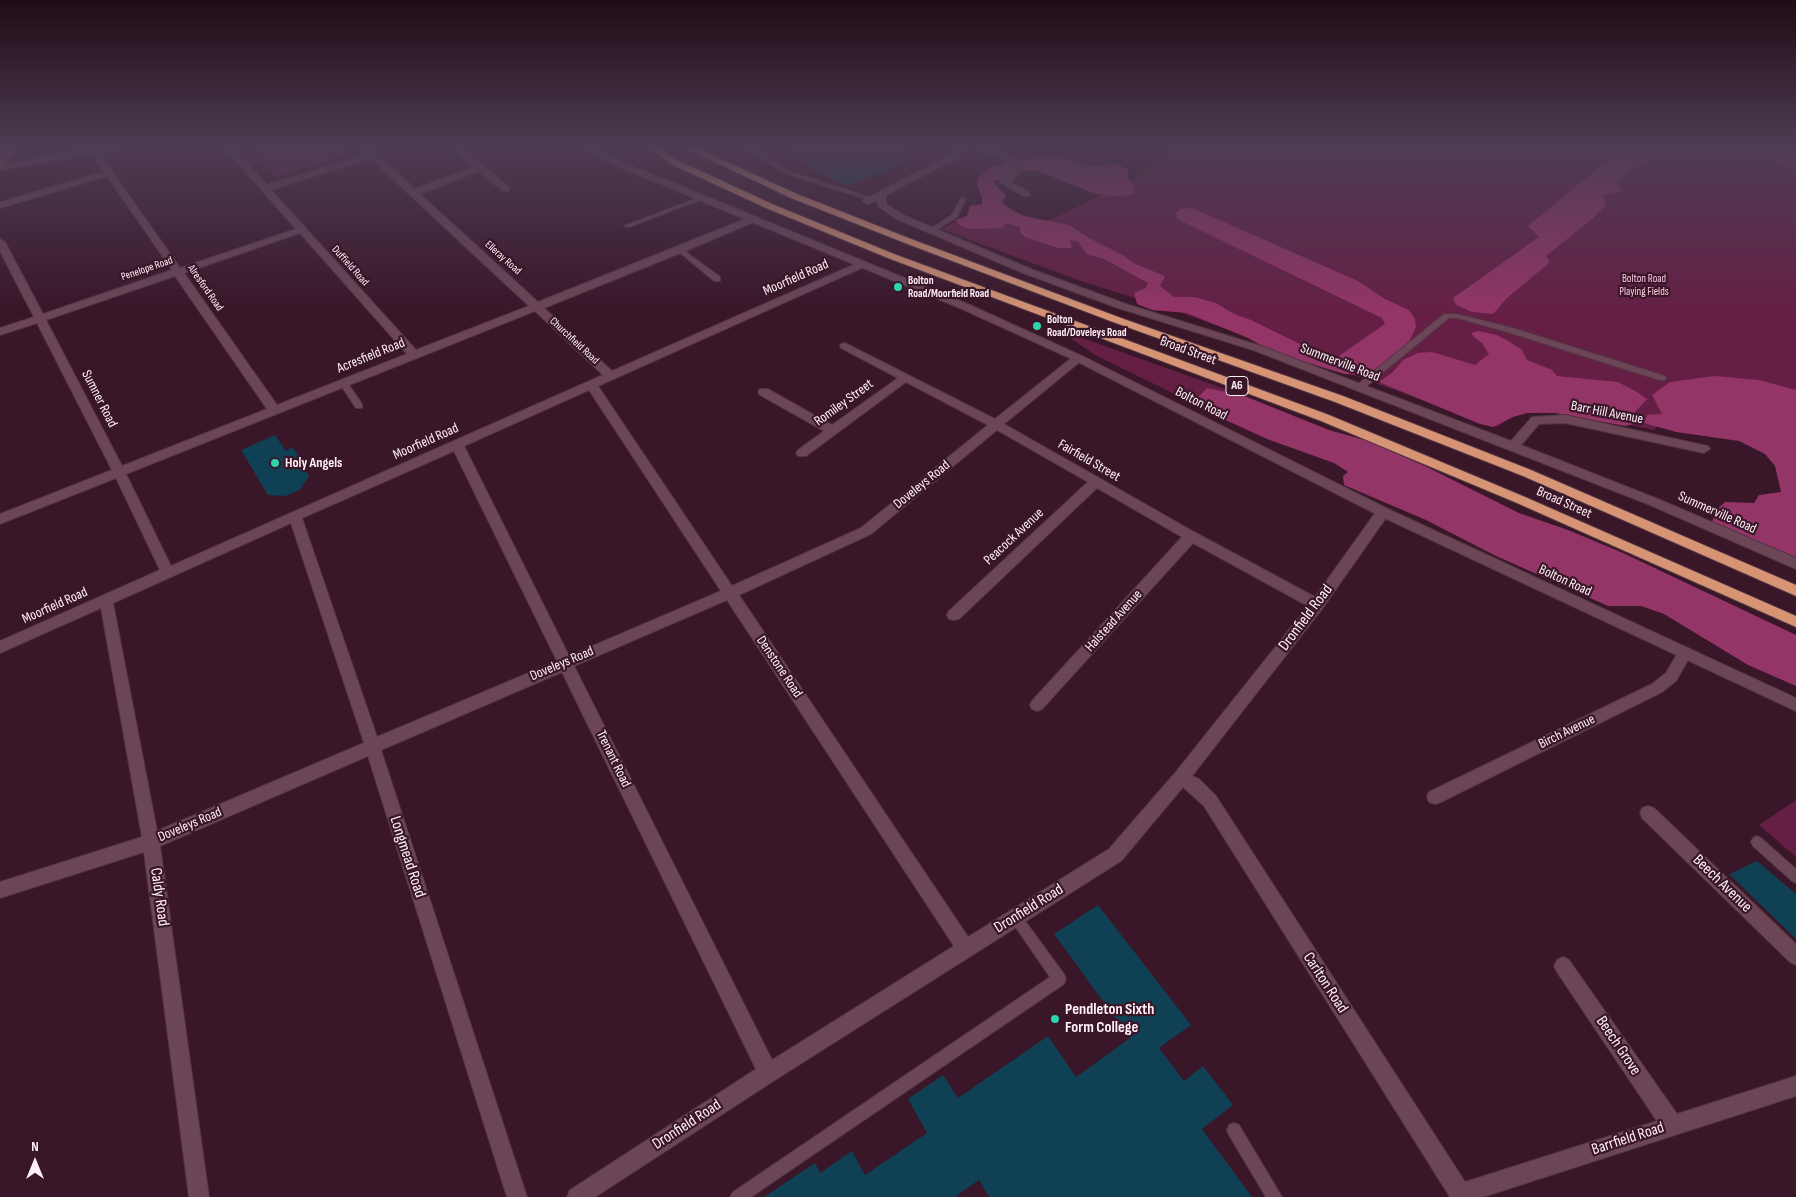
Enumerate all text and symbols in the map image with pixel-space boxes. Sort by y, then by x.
street label: Elleray Road [482,238,524,278]
street label: Duffield Road [329,243,371,289]
street label: Penelope Road [119,254,175,284]
street label: Moorfield Road [761,256,831,300]
street label: Alresford Road [184,262,226,314]
park label: Bolton Road Playing Fields [1619,272,1669,298]
place label: Bolton Road/Moorfield Road [908,274,989,300]
marker: Bolton Road/Moorfield Road [892,281,904,293]
place label: Bolton Road/Doveleys Road [1047,313,1126,339]
street label: Churchfield Road [547,315,601,367]
marker: Bolton Road/Doveleys Road [1031,320,1043,332]
street label: Broad Street [1157,333,1219,369]
street label: Acresfield Road [335,335,407,377]
street label: Summerville Road [1298,340,1382,386]
street label: Sumner Road [77,368,121,430]
street label: Romiley Street [811,376,877,430]
road number: A6 [1226,376,1248,396]
street label: Bolton Road [1172,384,1230,424]
street label: Barr Hill Avenue [1569,398,1645,428]
street label: Moorfield Road [391,420,461,464]
street label: Fairfield Street [1055,436,1123,486]
place label: Holy Angels [285,455,342,471]
marker: Holy Angels [269,457,281,469]
street label: Doveleys Road [890,457,954,513]
street label: Broad Street [1534,483,1594,523]
street label: Summerville Road [1675,488,1759,538]
street label: Peacock Avenue [981,505,1047,569]
street label: Bolton Road [1536,562,1594,600]
street label: Dronfield Road [1275,581,1337,655]
street label: Moorfield Road [20,584,90,628]
street label: Halstead Avenue [1082,587,1146,655]
street label: Denstone Road [752,633,806,701]
street label: Doveleys Road [528,643,596,685]
street label: Birch Avenue [1536,711,1598,753]
street label: Trenant Road [592,728,634,790]
street label: Doveleys Road [156,804,224,846]
street label: Longmead Road [385,814,429,900]
street label: Beech Avenue [1688,851,1756,917]
street label: Caldy Road [145,867,173,927]
street label: Dronfield Road [991,880,1067,938]
street label: Carlton Road [1298,949,1352,1017]
place label: Pendleton Sixth Form College [1065,1000,1154,1038]
marker: Pendleton Sixth Form College [1049,1013,1061,1025]
street label: Beech Grove [1591,1013,1645,1079]
street label: Dronfield Road [649,1096,725,1154]
street label: Barrfield Road [1589,1118,1667,1160]
north arrow [10,1137,60,1187]
text: N [31,1138,39,1155]

